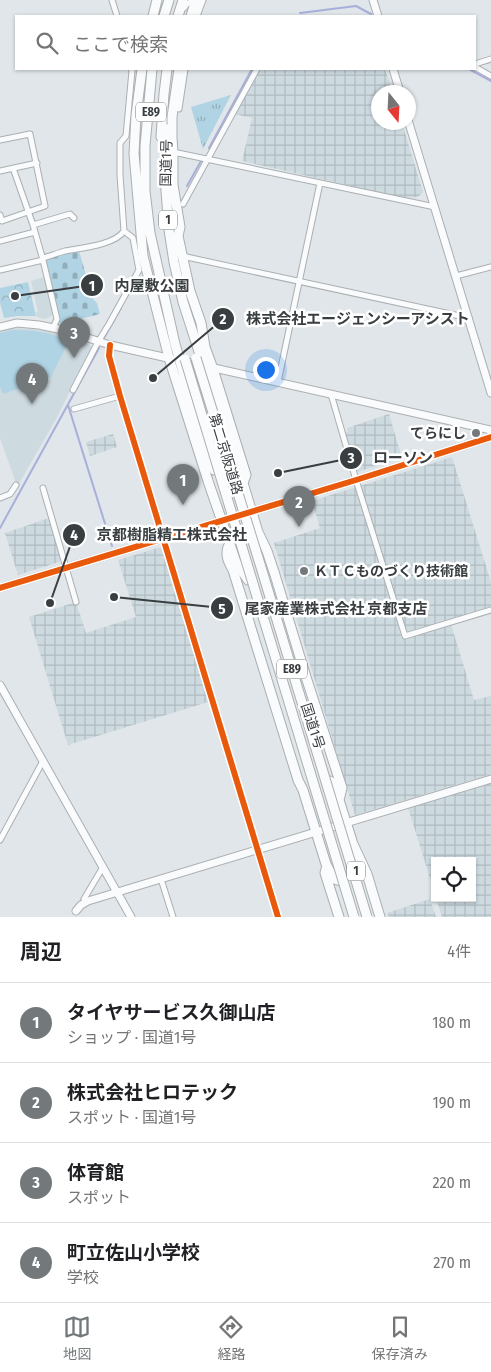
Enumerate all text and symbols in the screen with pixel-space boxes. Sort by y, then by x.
search box [15,15,476,70]
icon: search [33,29,61,57]
text: ここで検索 [73,33,168,56]
north arrow [371,85,416,130]
road number: E89 [136,102,166,121]
street label: 国道1号 [158,139,175,187]
road number: 1 [159,210,177,230]
callout: 内屋敷公園 [79,270,199,300]
text: 1 [89,277,95,295]
text: 内屋敷公園 [114,277,190,295]
callout: 株式会社エージェンシーアシスト [211,304,481,334]
text: 2 [219,310,227,328]
text: 株式会社エージェンシーアシスト [246,310,470,328]
pin: 3 [58,317,90,358]
your location [253,357,279,383]
pin: 4 [16,363,48,404]
street label: 第二京阪道路 [205,411,246,497]
place label: てらにし [410,425,466,442]
marker: てらにし [470,427,482,439]
callout: ローソン [338,443,443,473]
text: 3 [346,449,355,467]
text: ローソン [373,449,433,467]
pin: 1 [167,464,199,505]
pin: 2 [283,486,315,527]
callout: 京都樹脂精工株式会社 [62,520,257,550]
text: 4 [70,526,78,544]
text: 京都樹脂精工株式会社 [97,526,247,544]
place label: ＫＴＣものづくり技術館 [314,563,468,580]
marker: ＫＴＣものづくり技術館 [298,565,310,577]
callout: 尾家産業株式会社 京都支店 [210,593,438,623]
text: 5 [218,600,226,618]
text: 尾家産業株式会社 京都支店 [244,600,428,618]
road number: E89 [277,660,307,679]
street label: 国道1号 [297,701,328,751]
map controls [431,857,476,902]
button: locate [431,857,476,902]
road number: 1 [347,861,365,880]
text: 周辺 [20,939,62,965]
text: 4件 [447,942,471,961]
text: タイヤサービス久御山店 [67,1001,275,1024]
text: 1 [33,1013,39,1032]
text: 180 m [432,1013,471,1032]
text: ショップ · 国道1号 [67,1028,196,1047]
text: 株式会社ヒロテック [67,1081,238,1104]
text: 2 [32,1093,40,1112]
text: 190 m [433,1093,471,1112]
text: スポット · 国道1号 [67,1108,196,1127]
text: 体育館 [67,1161,124,1184]
text: 3 [32,1173,40,1192]
text: 220 m [432,1173,471,1192]
text: スポット [67,1188,131,1207]
text: 町立佐山小学校 [67,1241,200,1264]
text: 4 [32,1253,40,1272]
text: 270 m [433,1253,471,1272]
text: 学校 [67,1268,99,1287]
tab: 地図 [63,1313,91,1363]
tab: 経路 [217,1313,245,1363]
tab: 保存済み [372,1313,428,1363]

